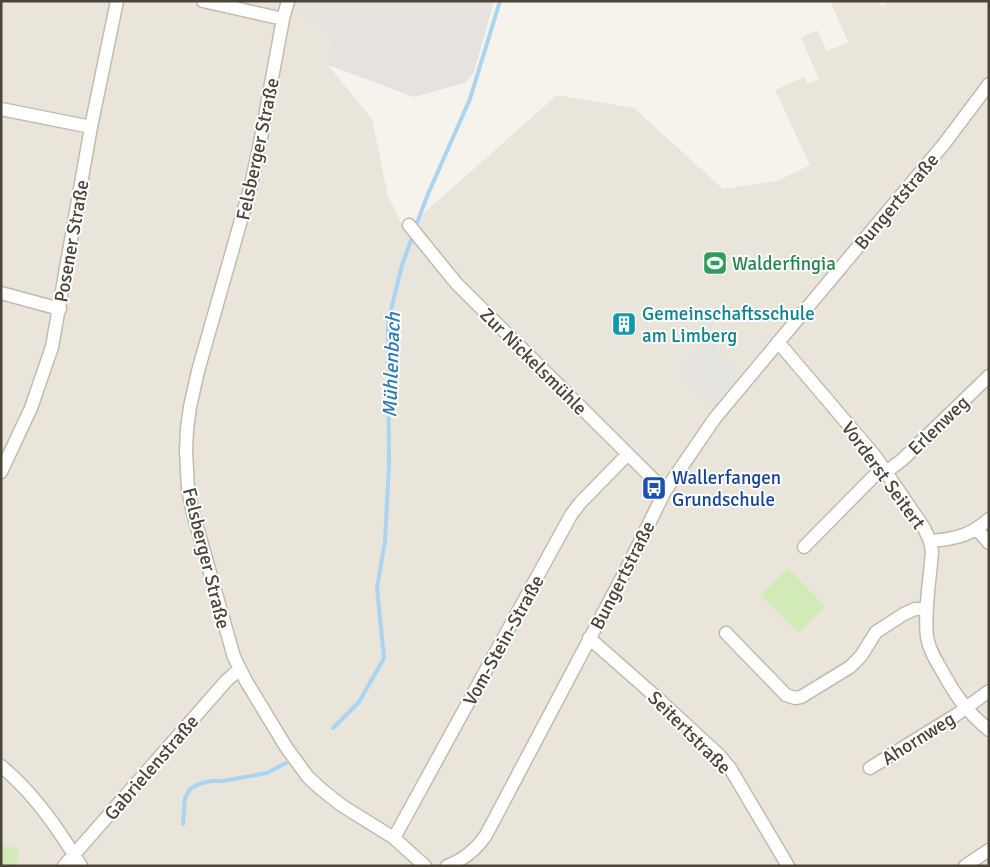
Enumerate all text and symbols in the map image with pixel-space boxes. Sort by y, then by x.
street label: Felsberger Straße [231,76,285,223]
street label: Bungertstraße [849,148,944,255]
street label: Posener Straße [49,178,95,304]
sports icon: Walderfingia [702,250,728,276]
place label: Walderfingia [732,252,836,276]
place label: Gemeinschaftsschule am Limberg [642,302,815,348]
street label: Zur Nickelsmühle [475,303,592,420]
water label: Mühlenbach [377,311,406,418]
building icon: Gemeinschaftsschule am Limberg [611,311,637,337]
street label: Erlenweg [903,391,974,461]
street label: Vorderst Seitert [836,417,931,534]
place label: Wallerfangen Grundschule [672,466,781,512]
bus stop icon: Wallerfangen Grundschule [641,475,667,501]
street label: Felsberger Straße [177,485,235,631]
street label: Bungertstraße [585,517,661,634]
street label: Vom-Stein-Straße [458,571,550,710]
street label: Seitertstraße [643,686,736,779]
street label: Ahornweg [877,707,960,771]
street label: Gabrielenstraße [99,710,204,825]

